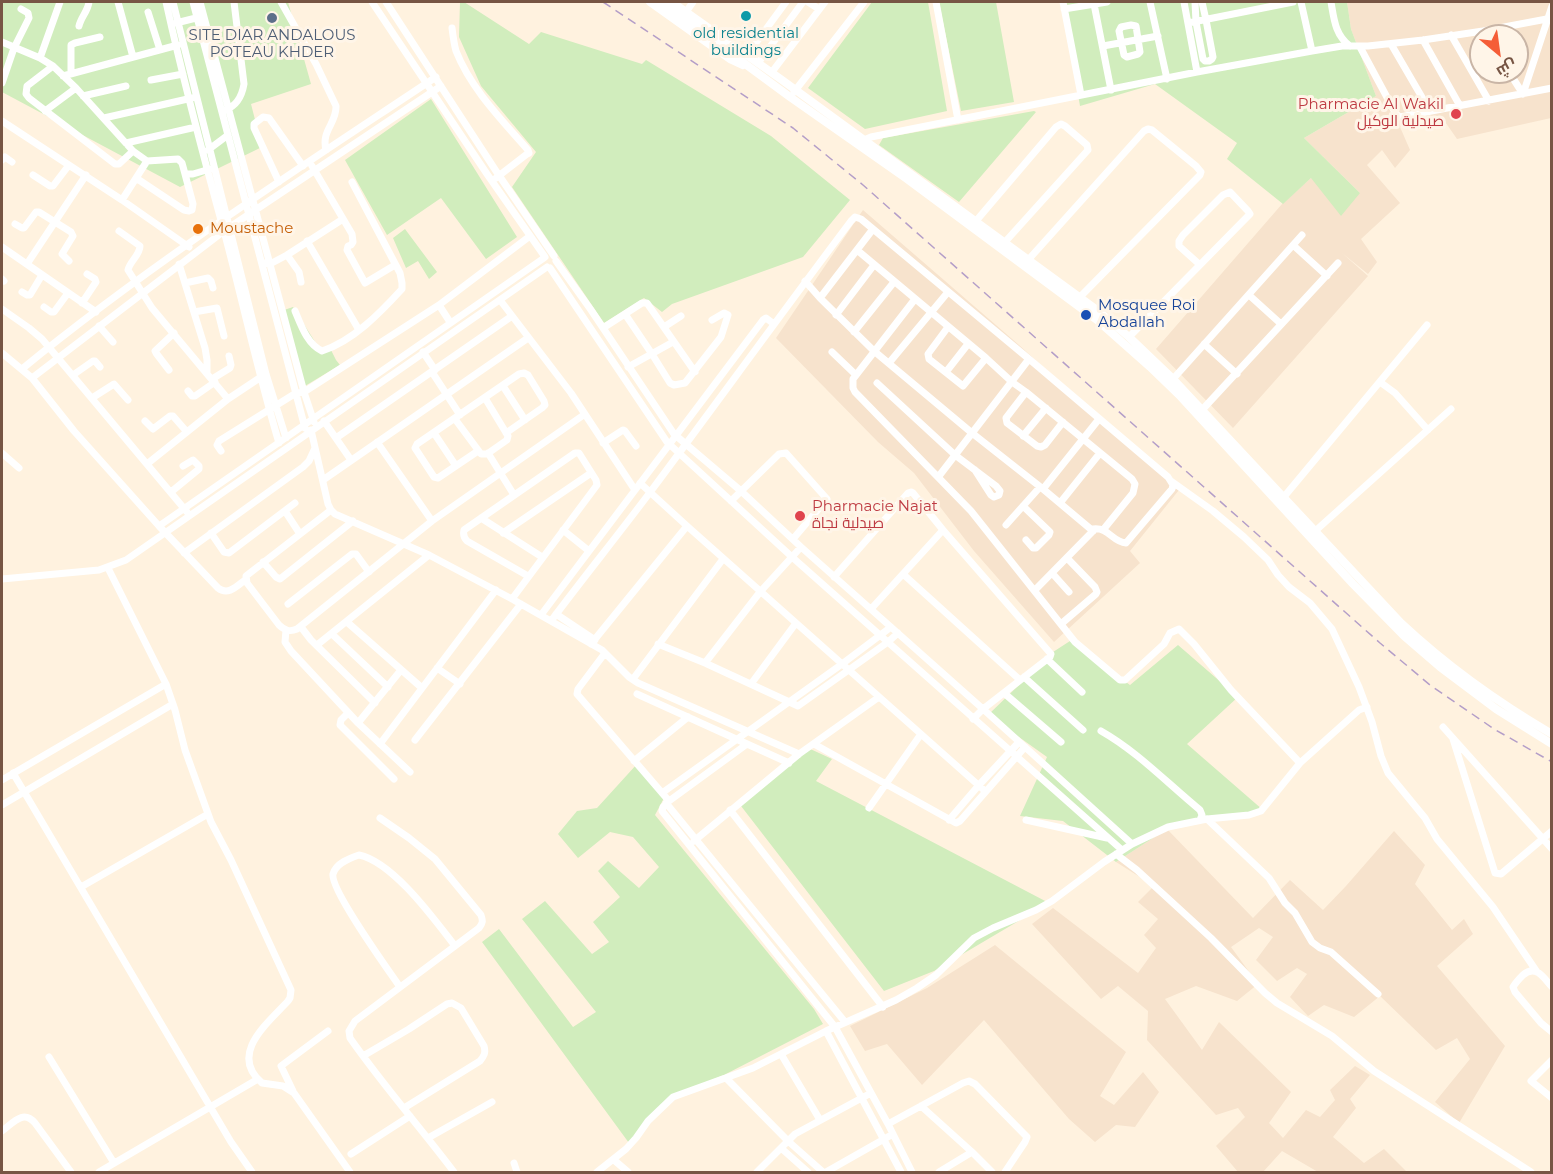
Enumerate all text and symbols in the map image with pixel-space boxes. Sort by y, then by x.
marker: old residential buildings [739,9,753,23]
marker: SITE DIAR ANDALOUS POTEAU KHDER [265,11,279,25]
north arrow [1469,24,1529,84]
place label: old residential buildings [693,25,799,60]
place label: SITE DIAR ANDALOUS POTEAU KHDER [188,27,356,62]
text: ش [1493,55,1521,82]
place label: Pharmacie Al Wakil صيدلية الوكيل [1298,96,1444,131]
marker: Pharmacie Al Wakil صيدلية الوكيل [1449,107,1463,121]
place label: Moustache [210,220,293,238]
marker: Moustache [191,222,205,236]
place label: Mosquee Roi Abdallah [1098,297,1196,332]
marker: Mosquee Roi Abdallah [1079,308,1093,322]
place label: Pharmacie Najat صيدلية نجاة [812,498,938,533]
marker: Pharmacie Najat صيدلية نجاة [793,509,807,523]

